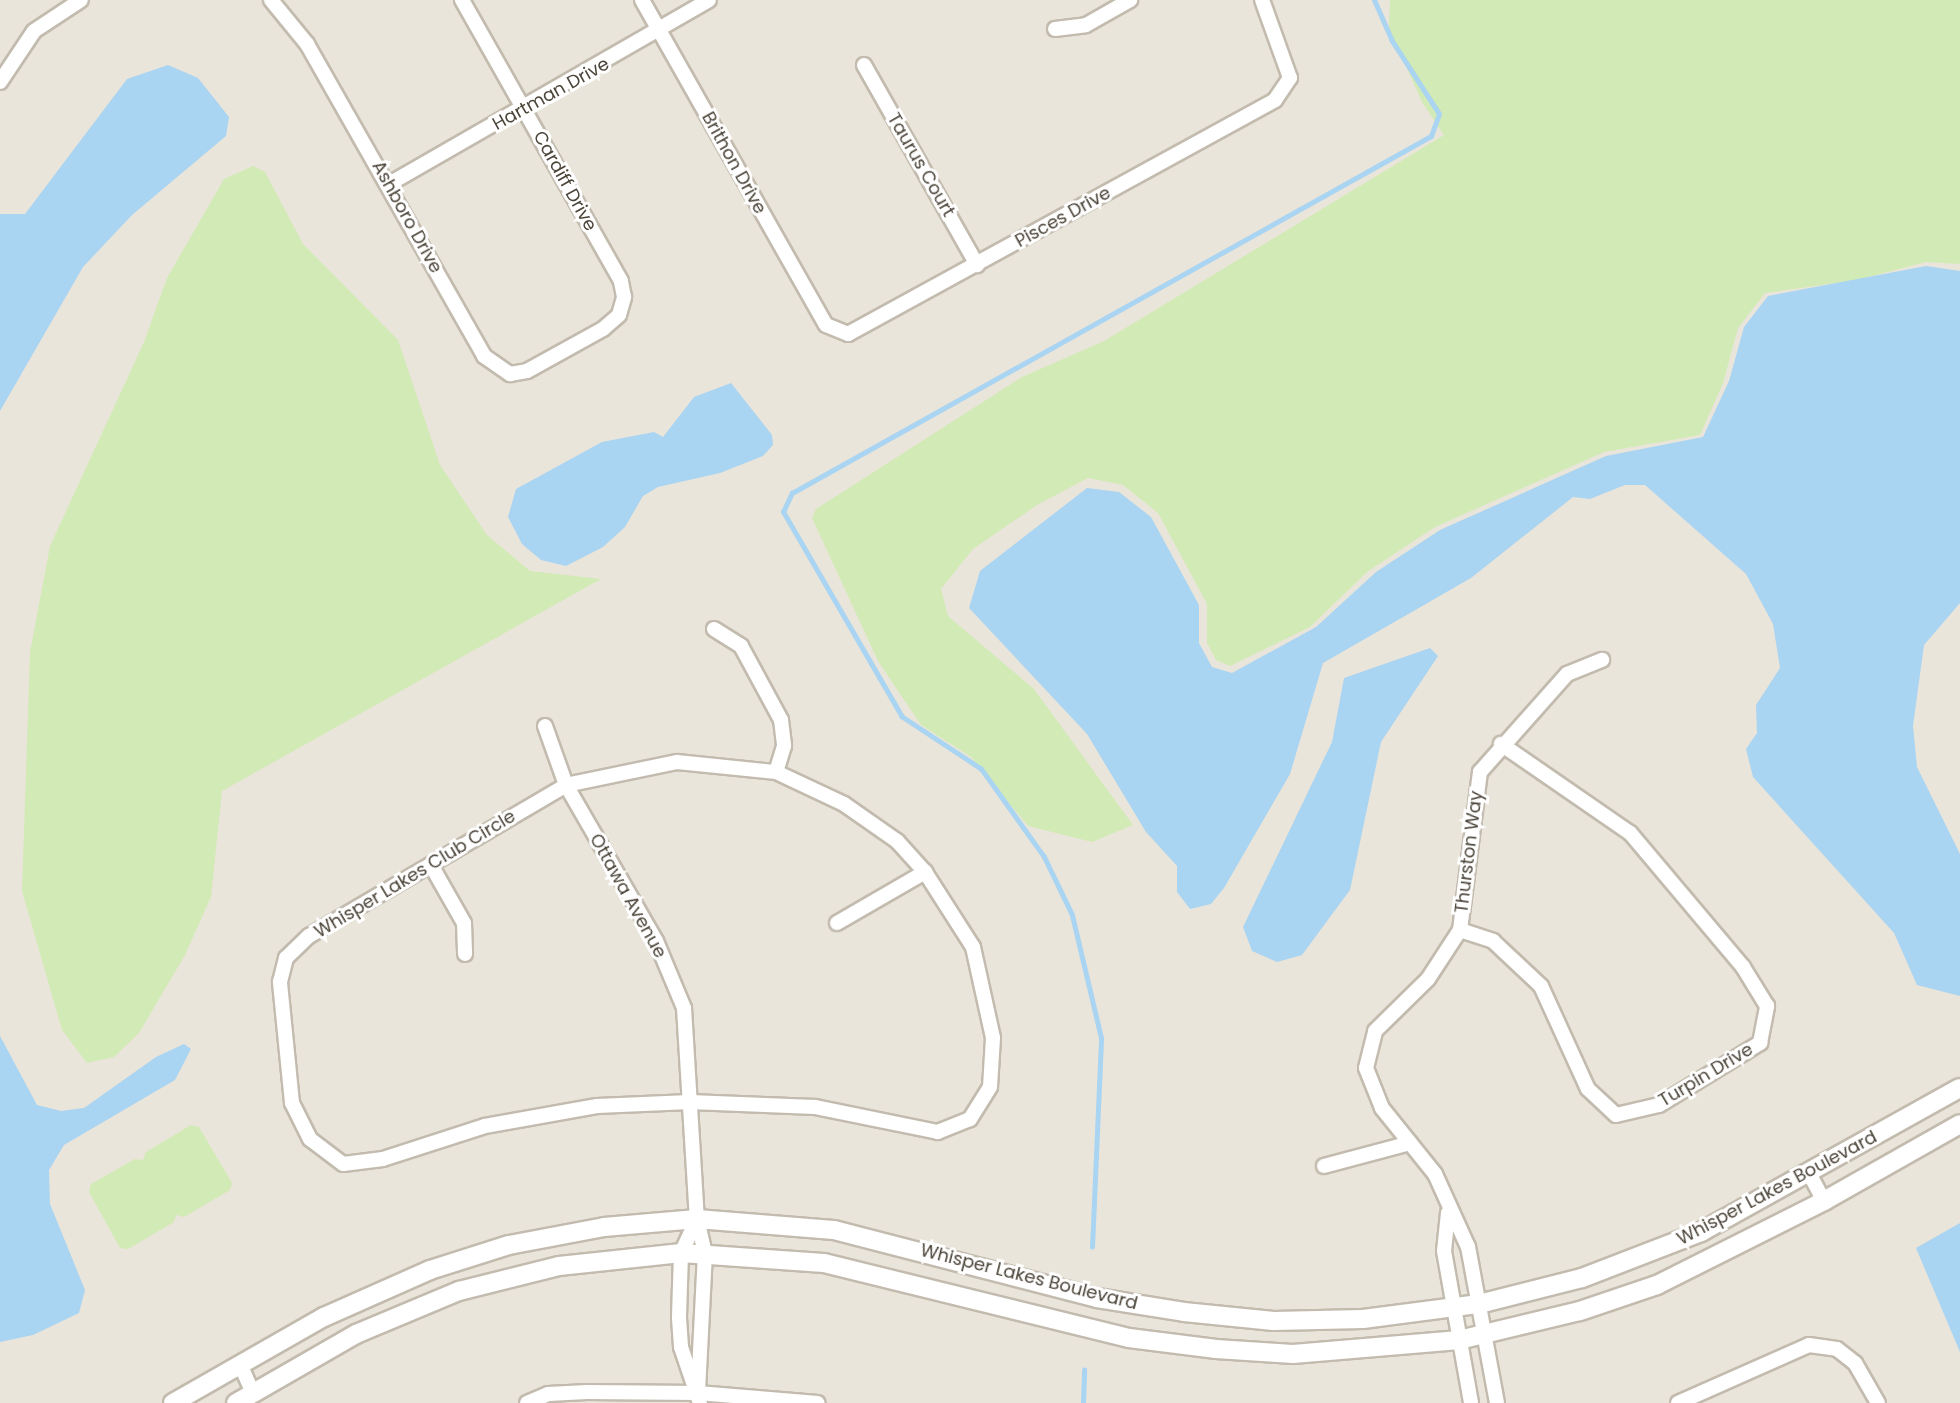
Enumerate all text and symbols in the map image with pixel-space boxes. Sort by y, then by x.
street label: Hartman Drive [489,53,613,135]
street label: Brithon Drive [697,108,771,218]
street label: Taurus Court [883,109,959,221]
street label: Cardiff Drive [529,127,601,235]
street label: Ashboro Drive [367,157,447,277]
street label: Pisces Drive [1012,182,1114,252]
street label: Thurston Way [1451,790,1487,914]
street label: Whisper Lakes Club Circle [311,805,519,943]
street label: Ottawa Avenue [585,830,671,962]
street label: Turpin Drive [1655,1038,1757,1112]
street label: Whisper Lakes Boulevard [1673,1126,1881,1250]
street label: Whisper Lakes Boulevard [918,1240,1140,1314]

